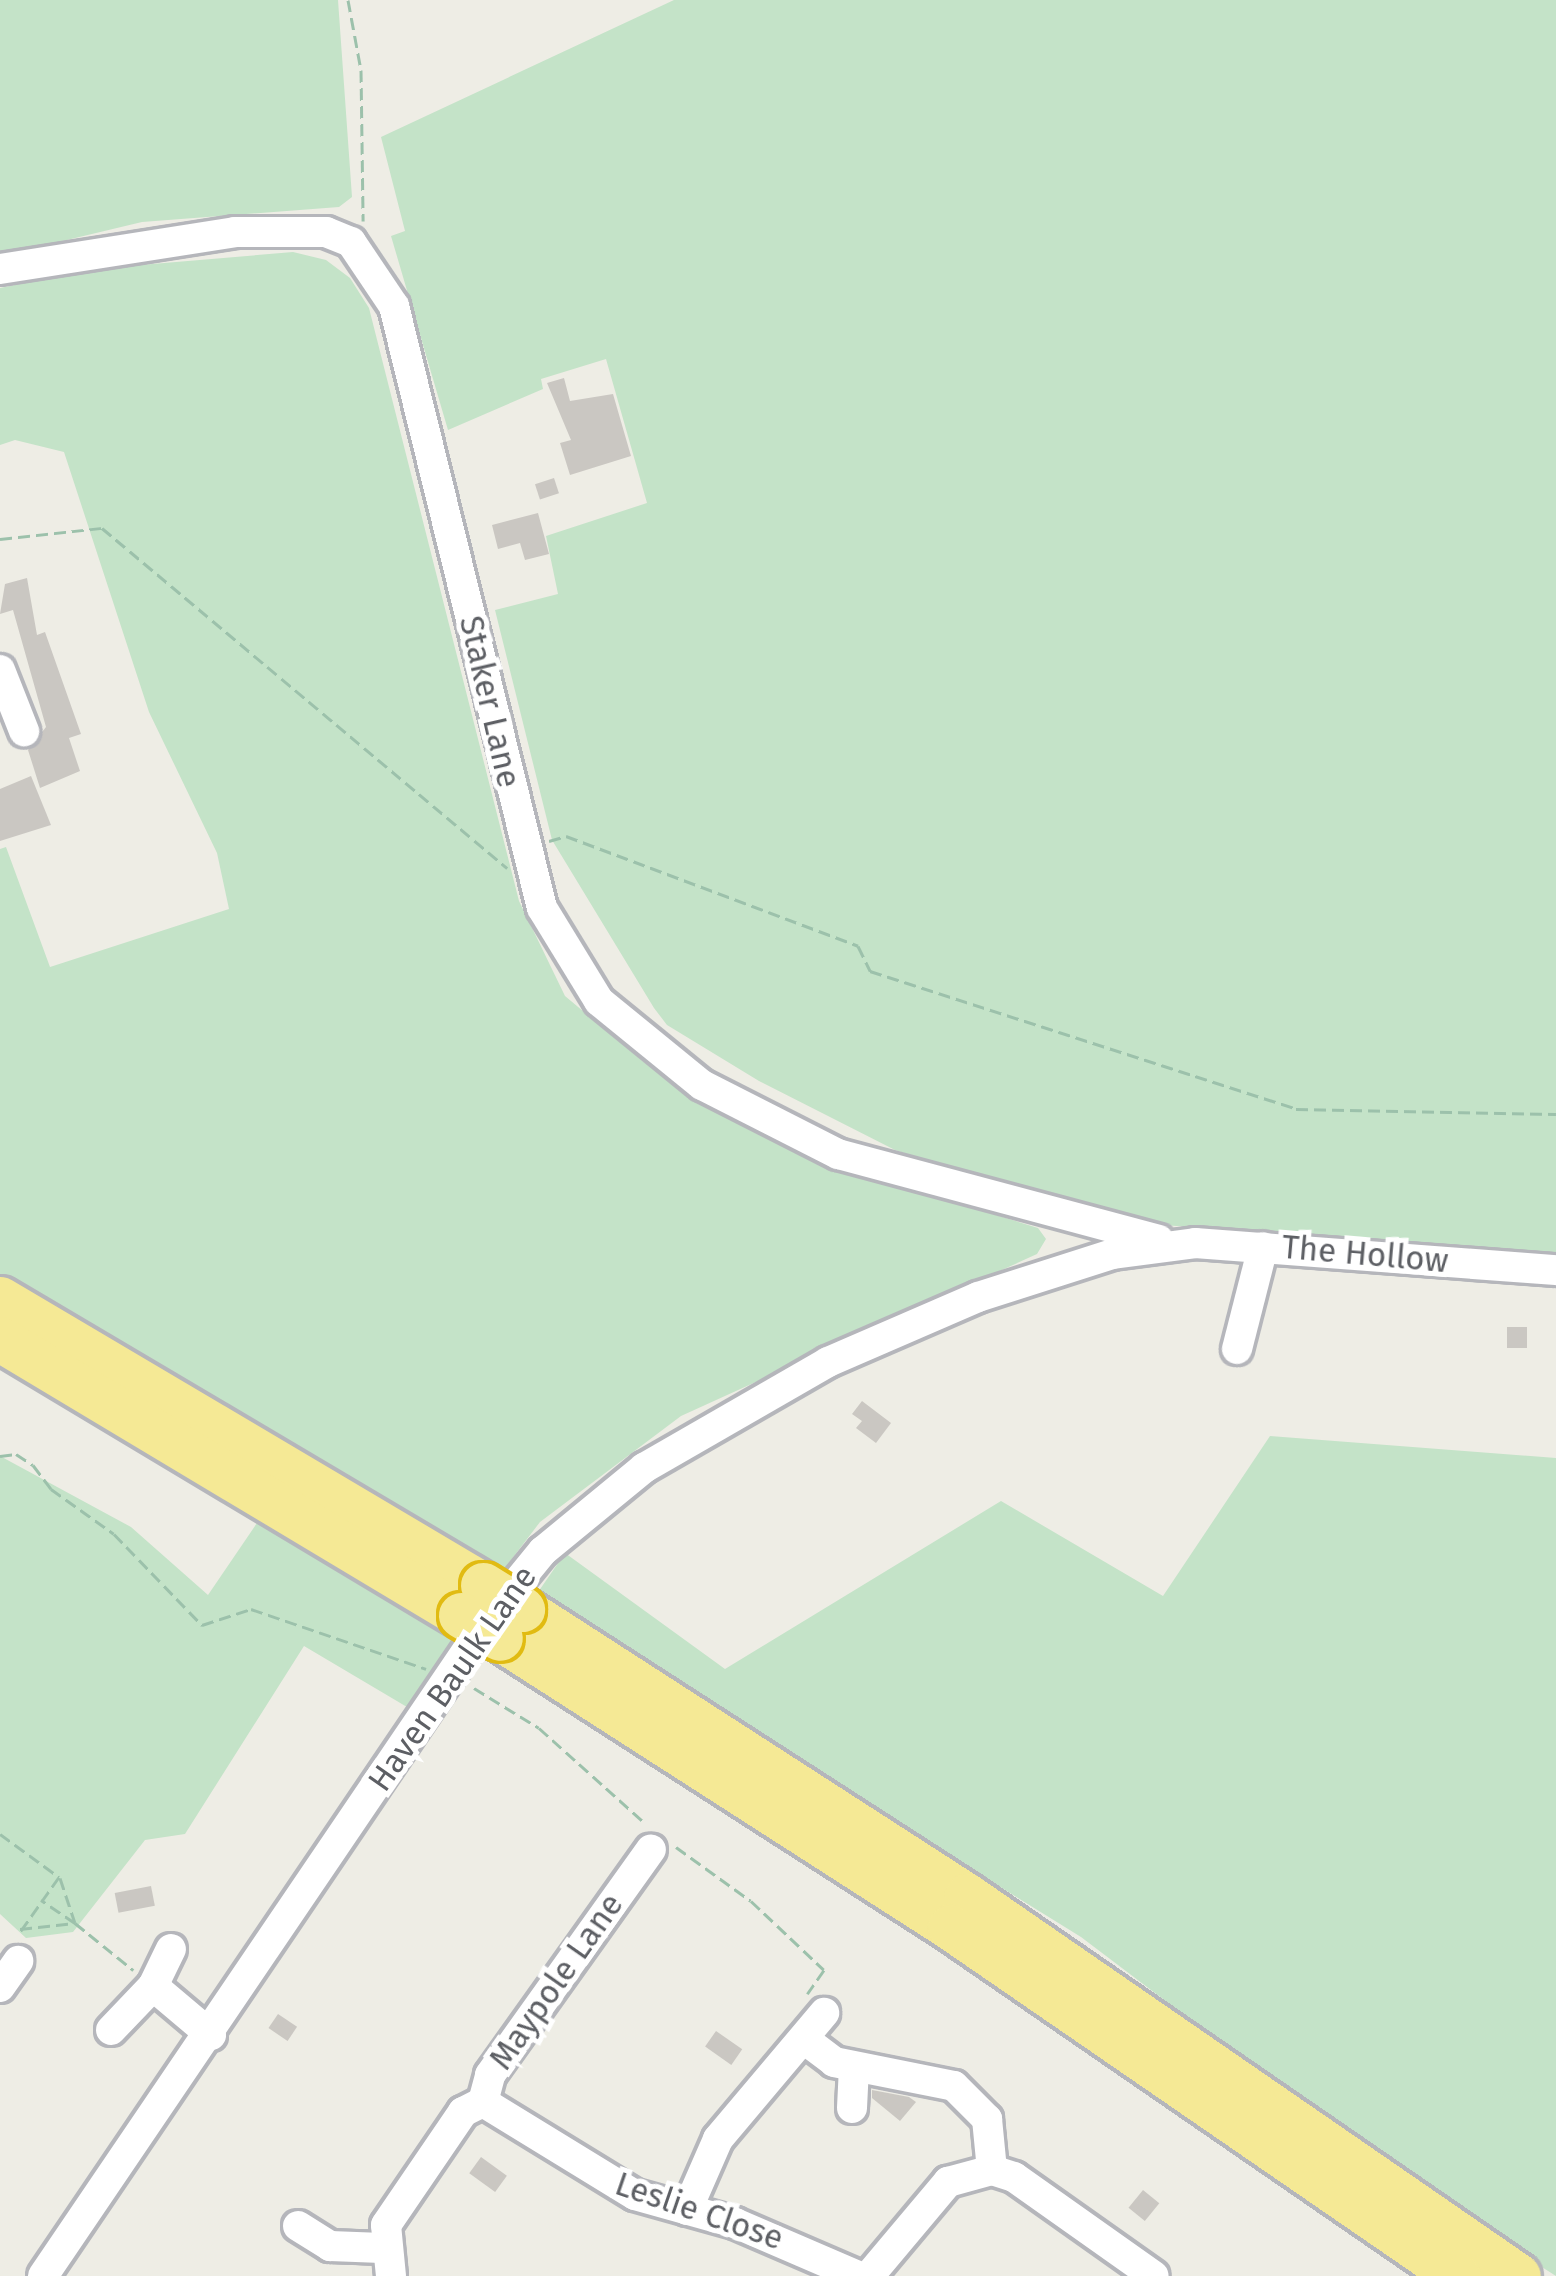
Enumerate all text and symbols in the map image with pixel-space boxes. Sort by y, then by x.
street label: Staker Lane [450,612,528,792]
street label: The Hollow [1280,1228,1450,1282]
street label: Haven Baulk Lane [361,1559,545,1799]
street label: Maypole Lane [482,1886,632,2078]
street label: Leslie Close [610,2165,788,2259]

